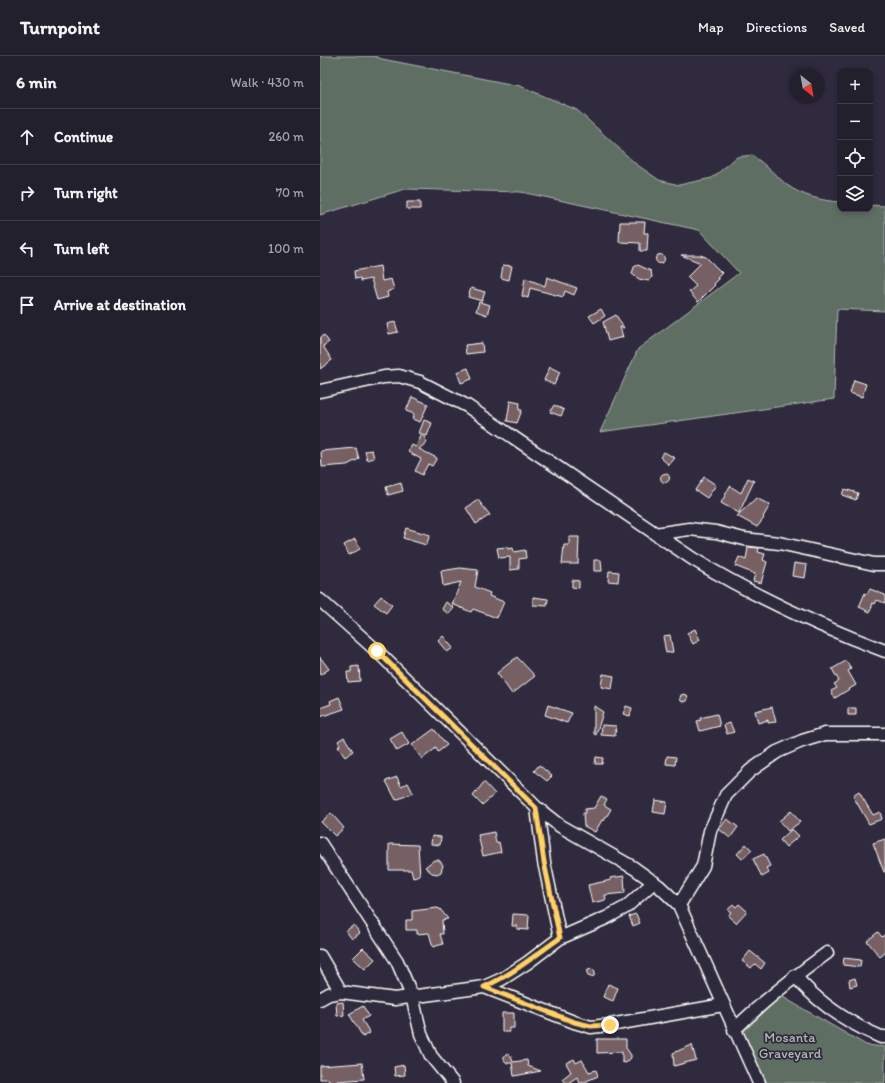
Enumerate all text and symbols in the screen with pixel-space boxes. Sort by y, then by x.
text: Turnpoint [20,16,100,39]
text: Map [698,19,724,36]
text: Directions [746,19,807,36]
text: Saved [829,19,865,36]
north arrow [789,68,825,104]
map controls [837,68,873,212]
button: + [837,68,873,104]
text: 6 min [16,72,57,92]
text: Walk · 430 m [231,75,304,90]
button: − [837,104,873,140]
icon: ahead [16,126,38,148]
text: Continue [54,128,113,146]
text: 260 m [268,129,304,144]
button: locate [837,140,873,176]
button: layers [837,176,873,212]
icon: right [16,182,38,204]
text: Turn right [54,184,118,202]
text: 70 m [276,185,304,200]
icon: left [16,238,38,260]
text: Turn left [54,240,109,258]
text: 100 m [268,241,304,256]
icon: arrive [16,294,38,316]
text: Arrive at destination [54,296,186,314]
route start [368,642,386,660]
route end [601,1016,619,1034]
park label: Mosanta Graveyard [759,1029,822,1062]

